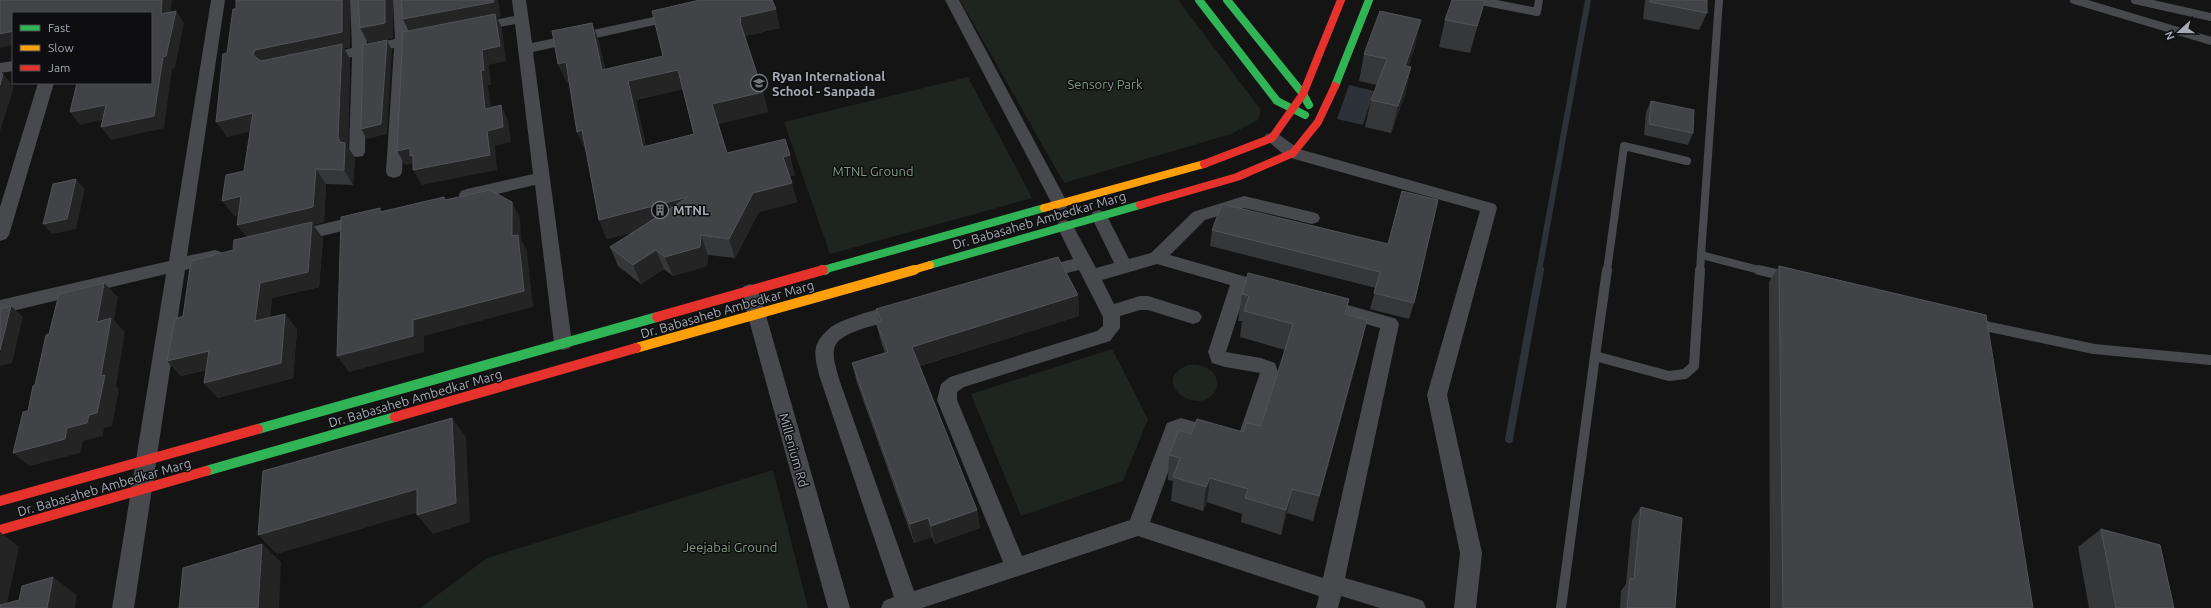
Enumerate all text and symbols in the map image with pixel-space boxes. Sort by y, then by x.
legend [12,12,152,84]
north arrow [2159,12,2199,52]
text: Fast [48,21,70,34]
text: N [2163,30,2177,42]
text: Slow [48,41,74,54]
text: Jam [48,61,70,74]
place label: Ryan International School - Sanpada [772,69,885,98]
school or university icon: Ryan International School - Sanpada [749,73,769,93]
park label: Sensory Park [1068,77,1143,91]
park label: MTNL Ground [833,164,914,178]
street label: Dr. Babasaheb Ambedkar Marg [951,188,1127,252]
building icon: MTNL [650,200,670,220]
place label: MTNL [673,203,709,217]
street label: Dr. Babasaheb Ambedkar Marg [639,277,815,341]
street label: Dr. Babasaheb Ambedkar Marg [327,366,503,430]
street label: Millenium Rd [777,411,811,489]
street label: Dr. Babasaheb Ambedkar Marg [16,455,192,519]
park label: Jeejabai Ground [683,540,777,554]

